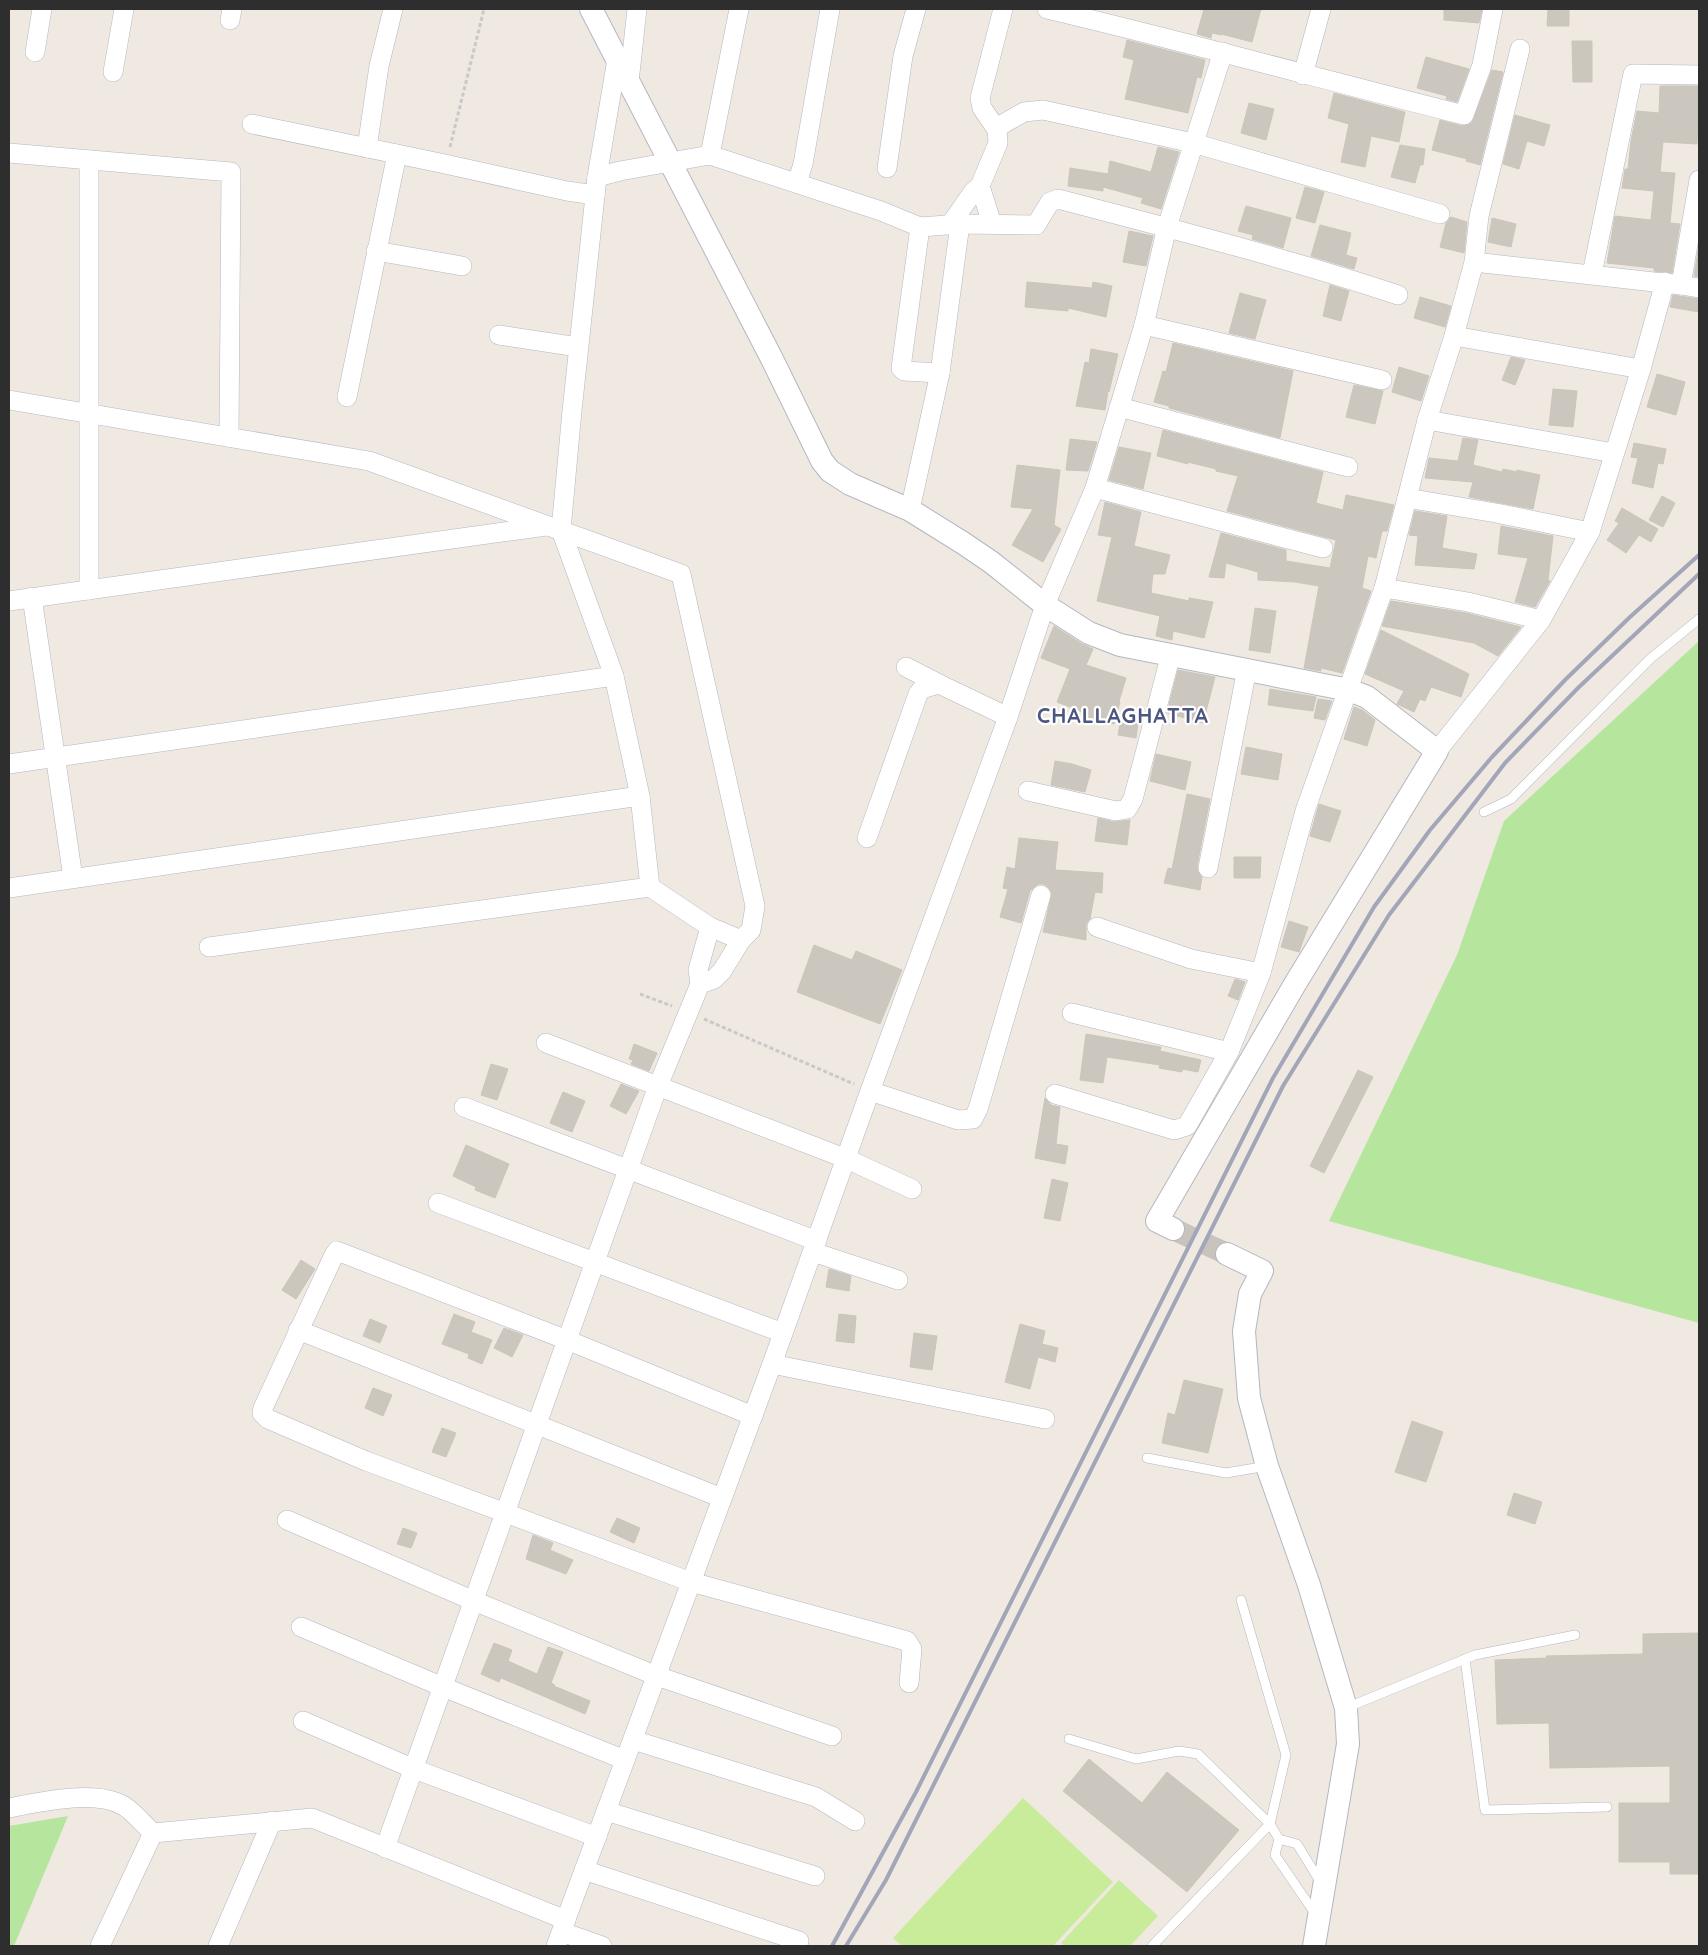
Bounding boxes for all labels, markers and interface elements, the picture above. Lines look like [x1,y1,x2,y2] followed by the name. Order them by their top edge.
[1037,702,1209,728] district label: CHALLAGHATTA

